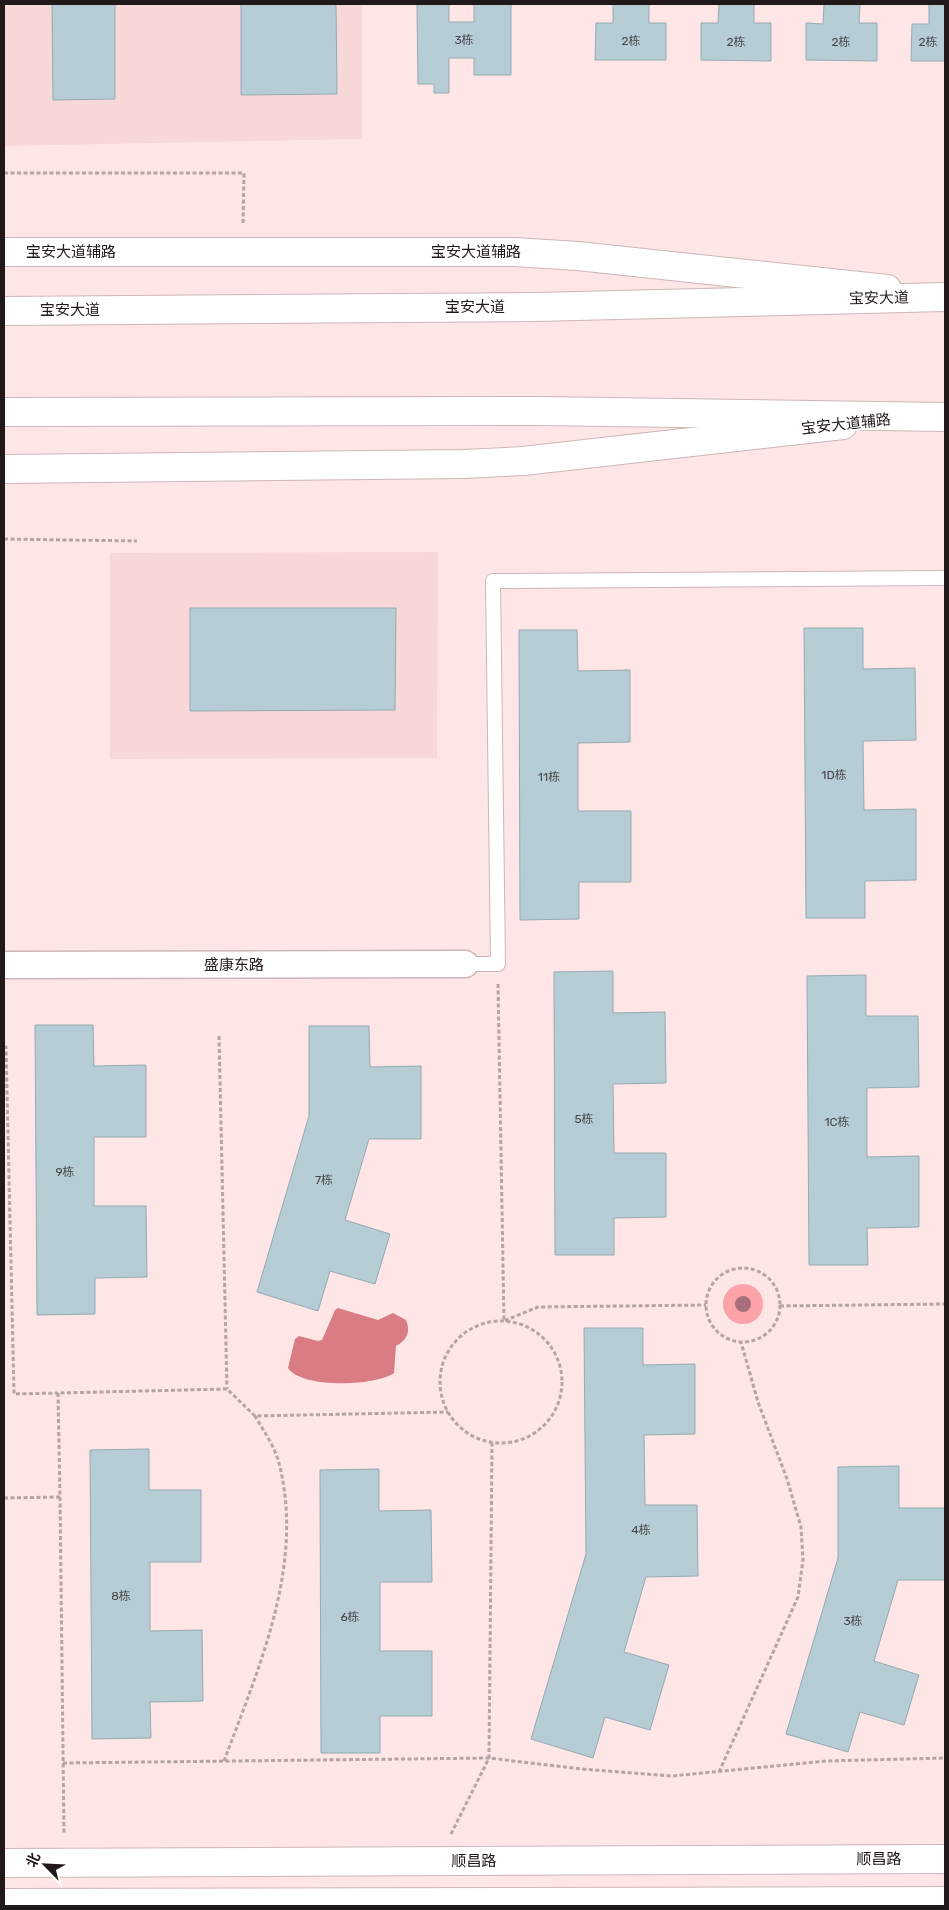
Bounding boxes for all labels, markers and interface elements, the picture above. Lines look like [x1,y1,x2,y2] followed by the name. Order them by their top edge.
[454,33,474,47] house number: 3栋
[621,34,641,48] house number: 2栋
[726,35,746,49] house number: 2栋
[831,35,851,49] house number: 2栋
[918,35,938,49] house number: 2栋
[26,243,116,261] street label: 宝安大道辅路
[431,243,521,261] street label: 宝安大道辅路
[849,288,909,308] street label: 宝安大道
[445,298,505,316] street label: 宝安大道
[40,301,100,319] street label: 宝安大道
[800,410,892,438] street label: 宝安大道辅路
[821,768,847,782] house number: 1D栋
[538,770,560,784] house number: 11栋
[204,956,264,974] street label: 盛康东路
[574,1112,594,1126] house number: 5栋
[824,1115,850,1129] house number: 1C栋
[55,1165,75,1179] house number: 9栋
[315,1173,333,1187] house number: 7栋
[631,1523,651,1537] house number: 4栋
[111,1589,131,1603] house number: 8栋
[340,1610,360,1624] house number: 6栋
[843,1614,863,1628] house number: 3栋
[20,1840,70,1890] north arrow
[23,1850,44,1870] text: 北
[856,1850,902,1868] street label: 顺昌路
[451,1852,497,1870] street label: 顺昌路

